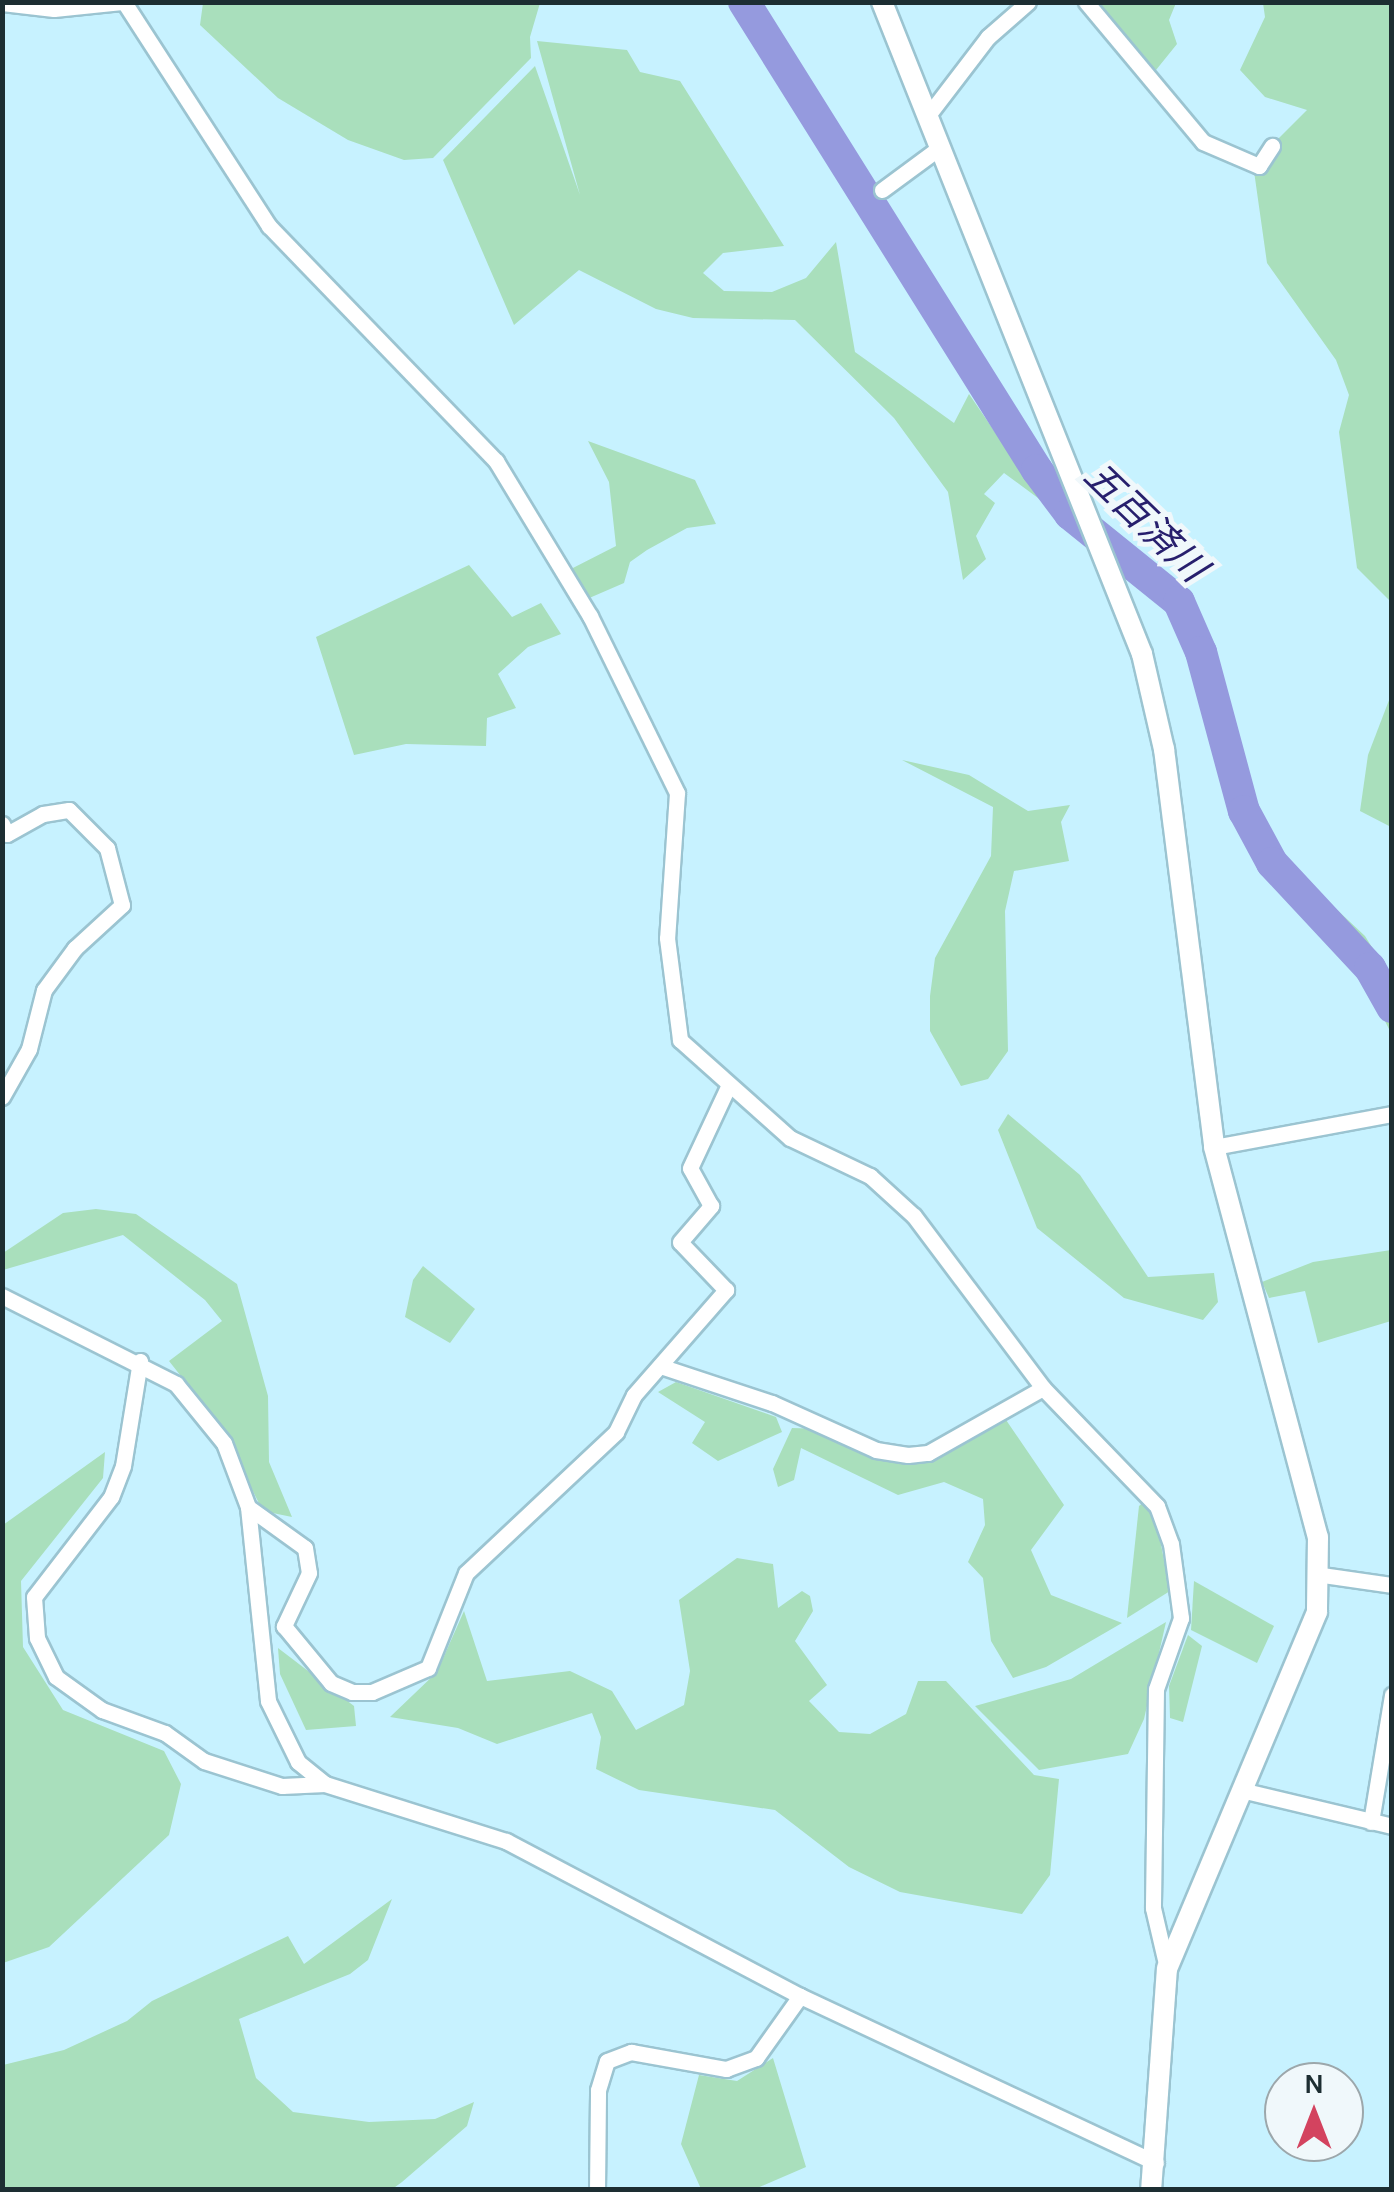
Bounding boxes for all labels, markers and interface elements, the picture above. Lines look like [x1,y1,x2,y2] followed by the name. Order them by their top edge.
[1074,453,1216,591] water label: 五百済川
[1264,2062,1364,2162] north arrow
[1304,2067,1324,2100] text: N

